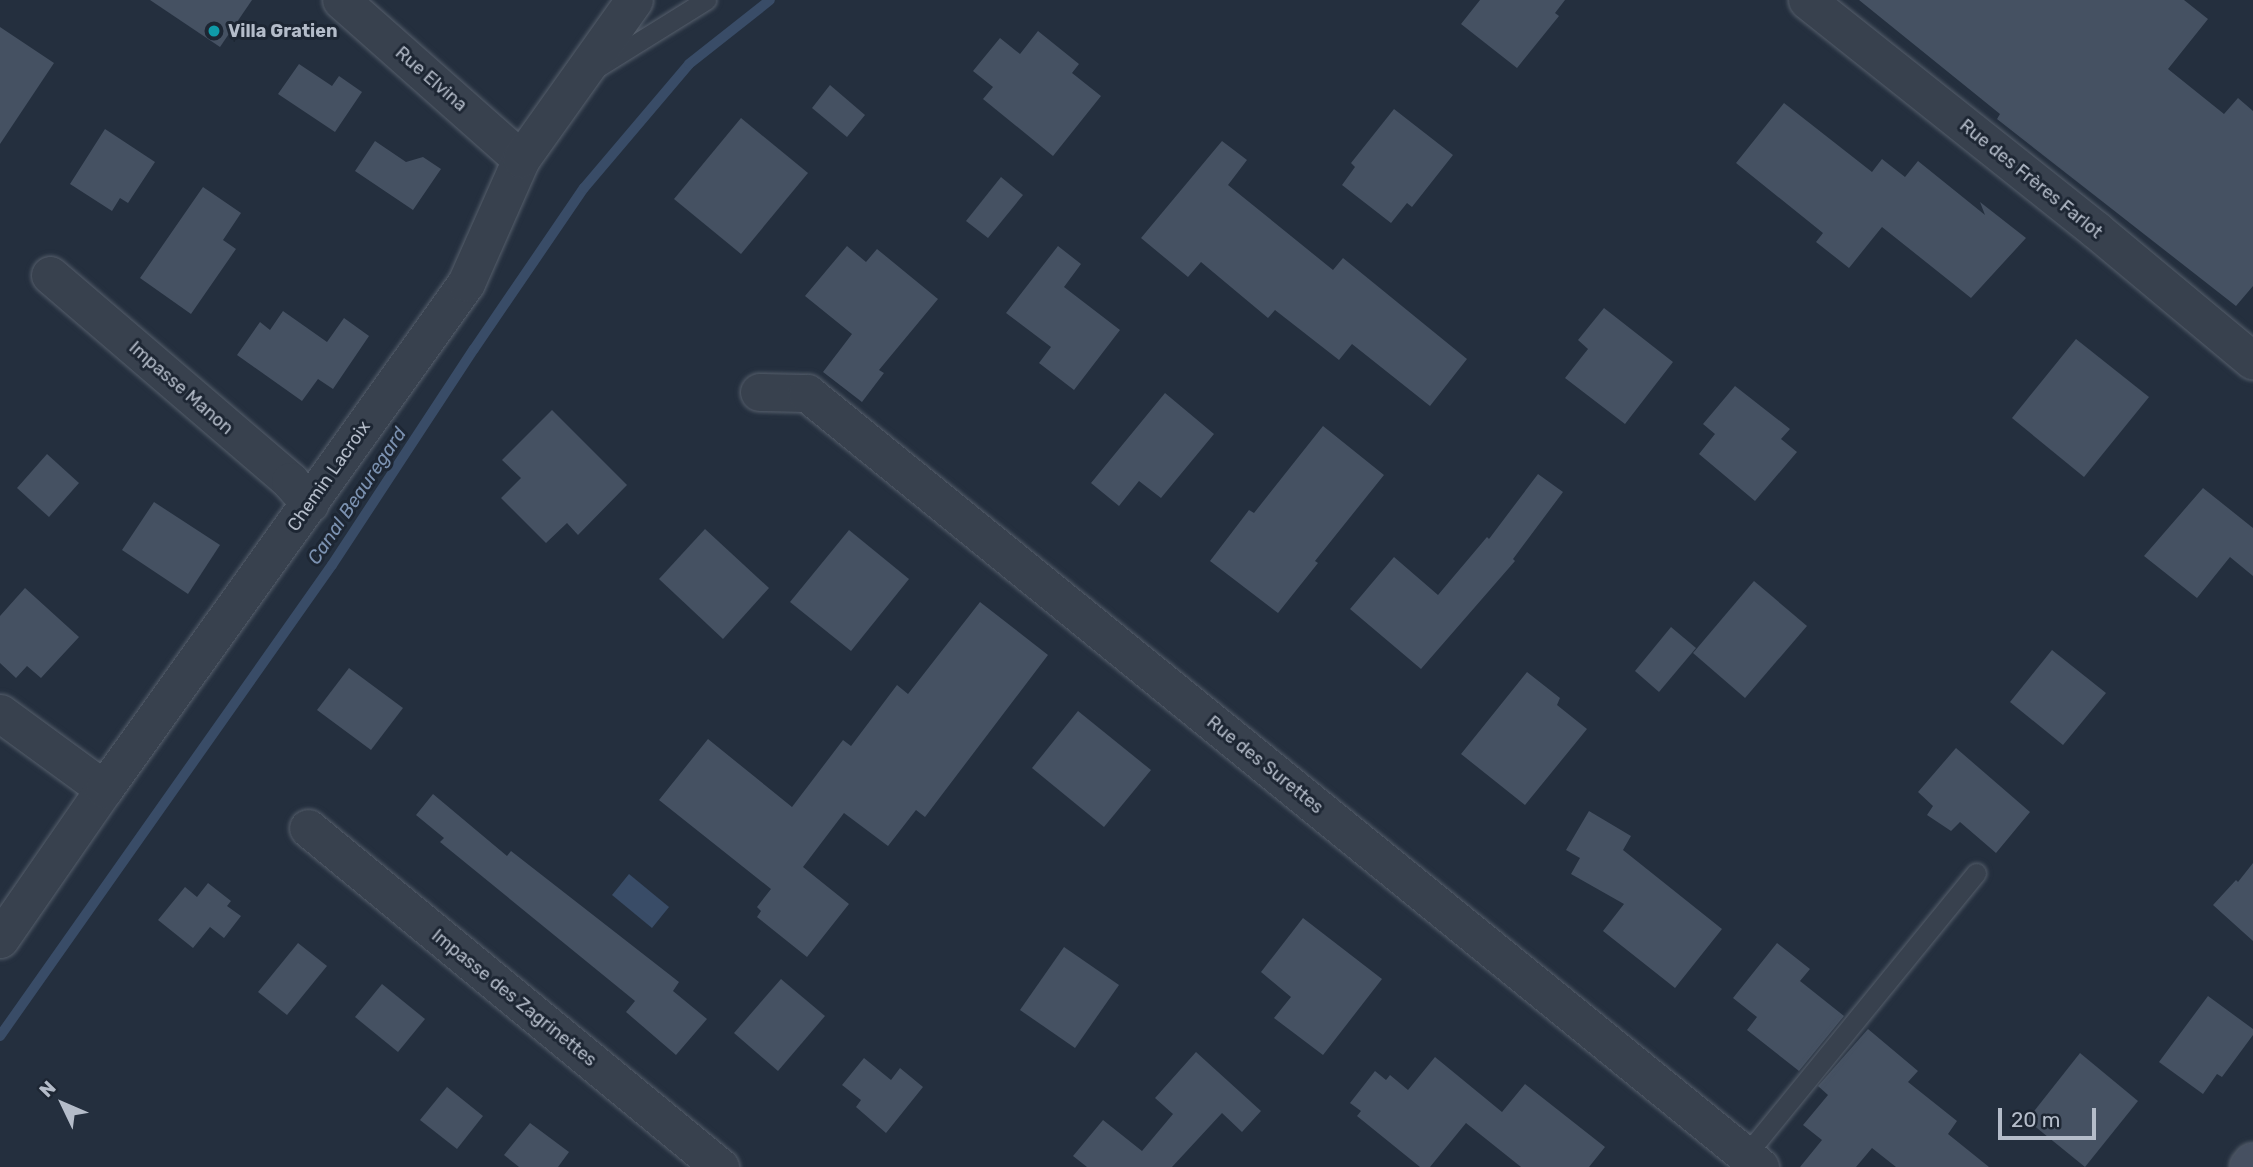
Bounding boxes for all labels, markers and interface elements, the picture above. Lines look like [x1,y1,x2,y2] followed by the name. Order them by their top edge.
[228,20,338,42] place label: Villa Gratien
[206,23,222,39] marker: Villa Gratien
[391,42,471,116] street label: Rue Elvina
[1955,115,2107,243] street label: Rue des Frères Farlot
[125,337,237,439] street label: Impasse Manon
[283,417,375,535] street label: Chemin Lacroix
[303,423,411,569] water label: Canal Beauregard
[1202,711,1328,819] street label: Rue des Surettes
[427,925,601,1071] street label: Impasse des Zagrinettes
[28,1069,98,1139] north arrow
[35,1076,61,1102] text: N
[2001,1094,2099,1138] scale bar
[2011,1107,2060,1132] text: 20 m

